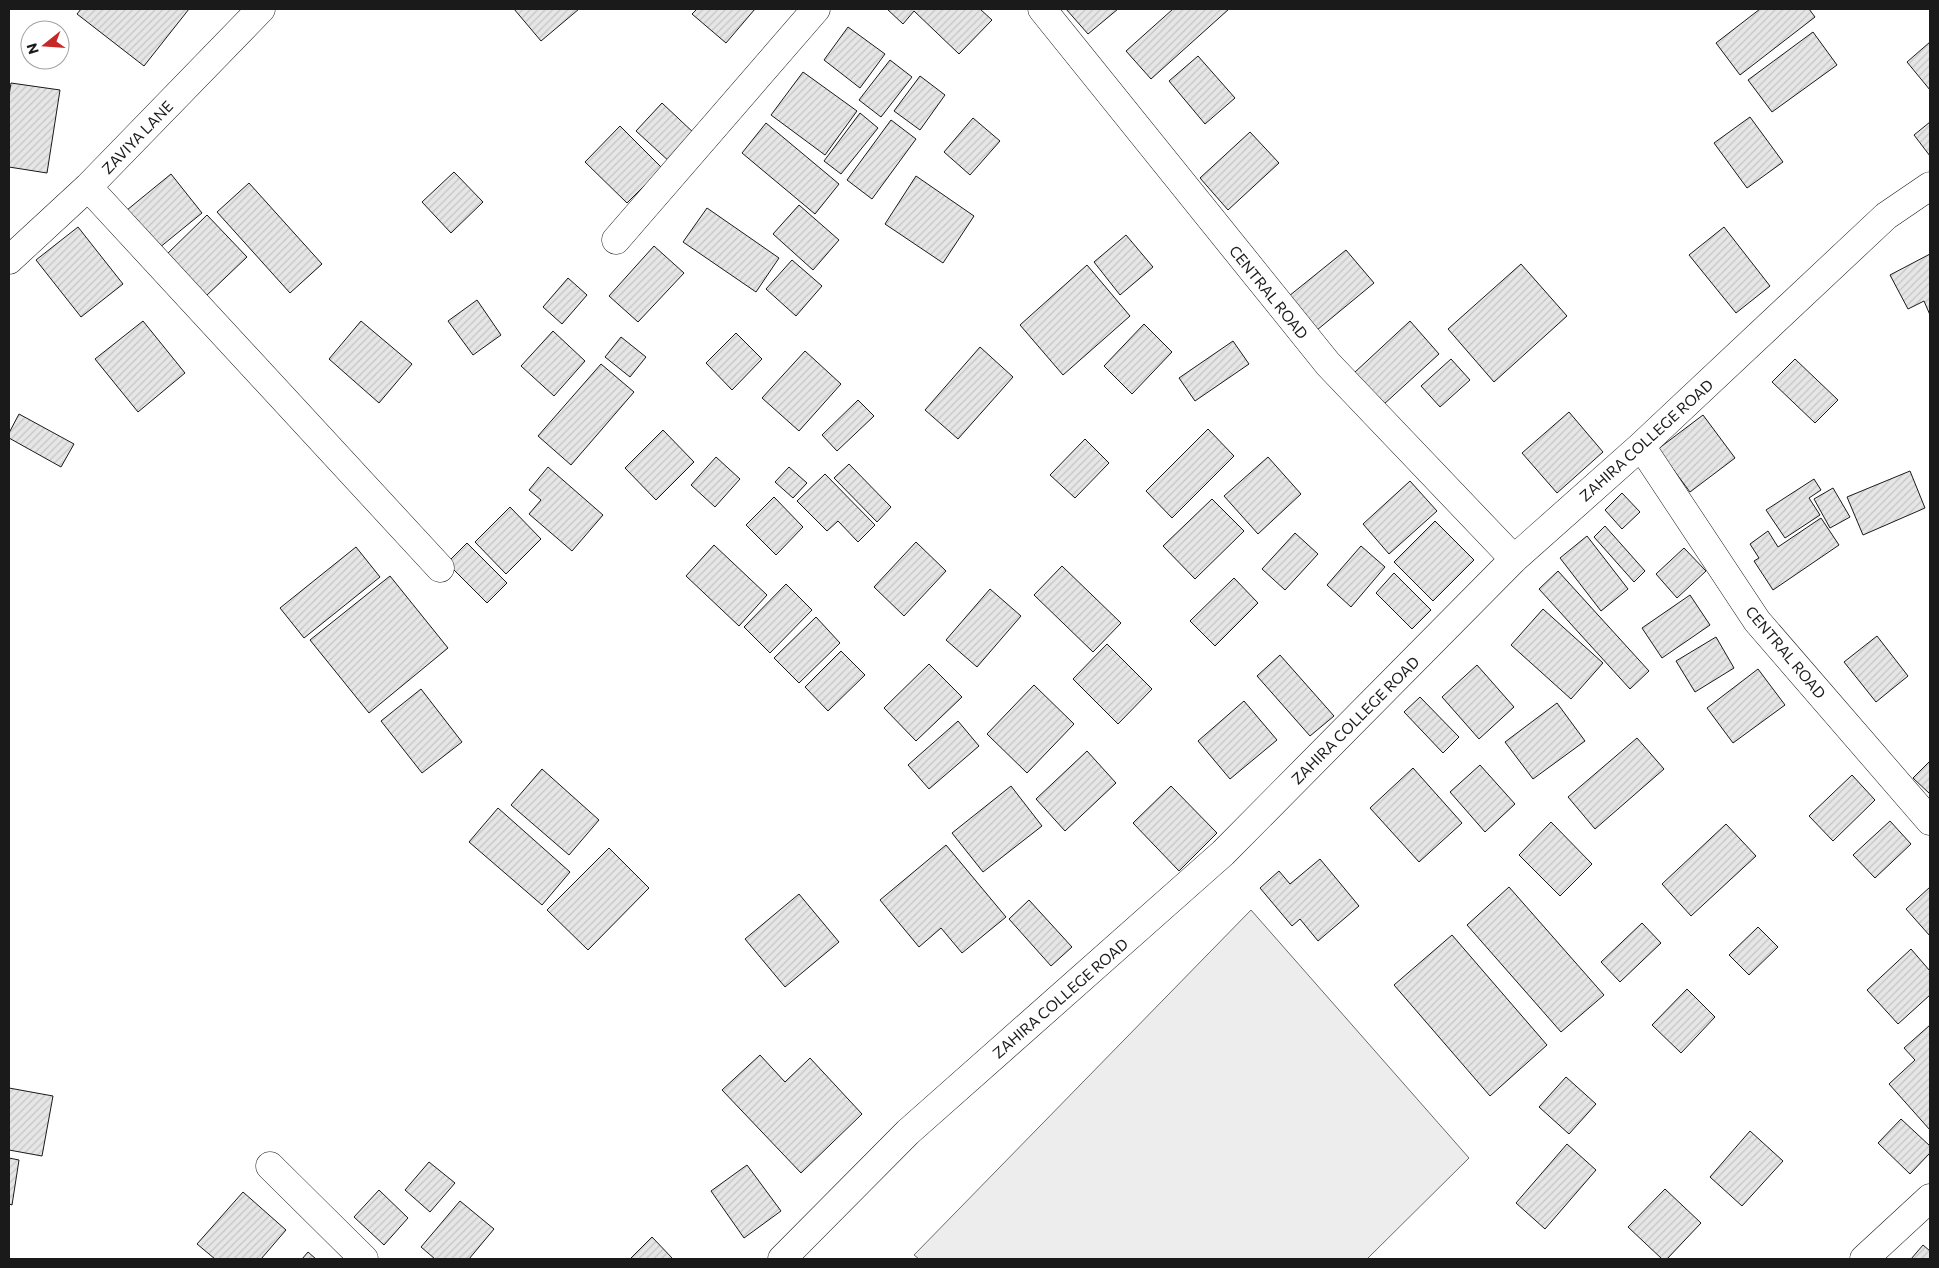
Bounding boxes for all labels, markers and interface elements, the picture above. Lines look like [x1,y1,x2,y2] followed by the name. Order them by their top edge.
[20,20,70,70] north arrow
[22,41,42,56] text: N
[98,97,176,177] street label: ZAVIYA LANE
[1226,242,1312,342] street label: CENTRAL ROAD
[1575,375,1717,505] street label: ZAHIRA COLLEGE ROAD
[1742,602,1830,702] street label: CENTRAL ROAD
[1287,652,1423,788] street label: ZAHIRA COLLEGE ROAD
[989,934,1131,1062] street label: ZAHIRA COLLEGE ROAD

